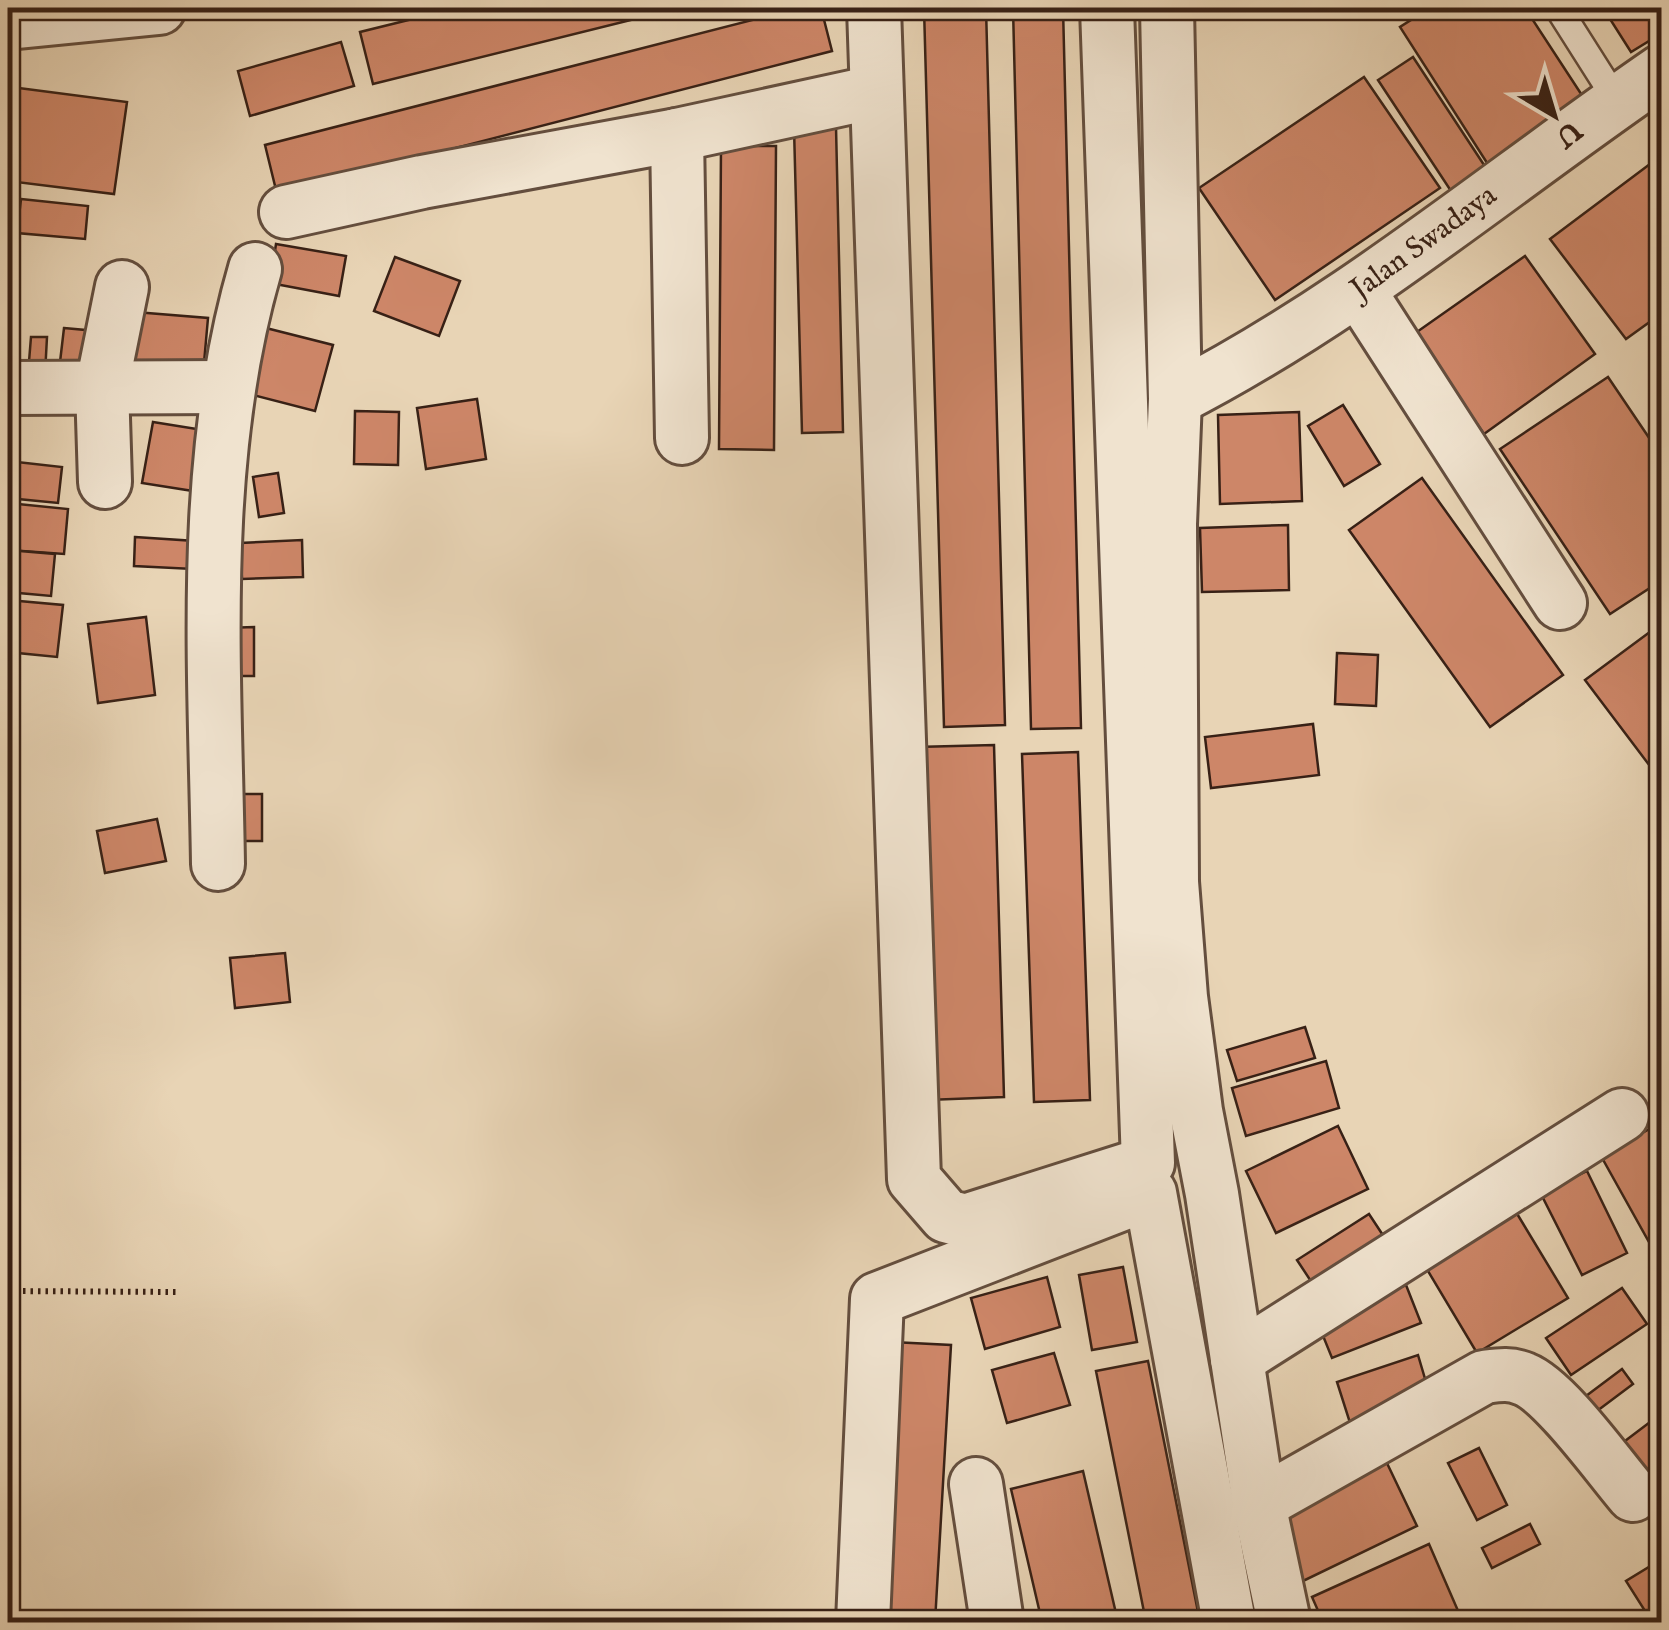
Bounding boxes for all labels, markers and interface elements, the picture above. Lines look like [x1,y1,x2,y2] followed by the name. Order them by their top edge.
[1504,65,1604,165] north arrow
[1547,112,1588,155] text: U
[1341,177,1505,311] street label: Jalan Swadaya

